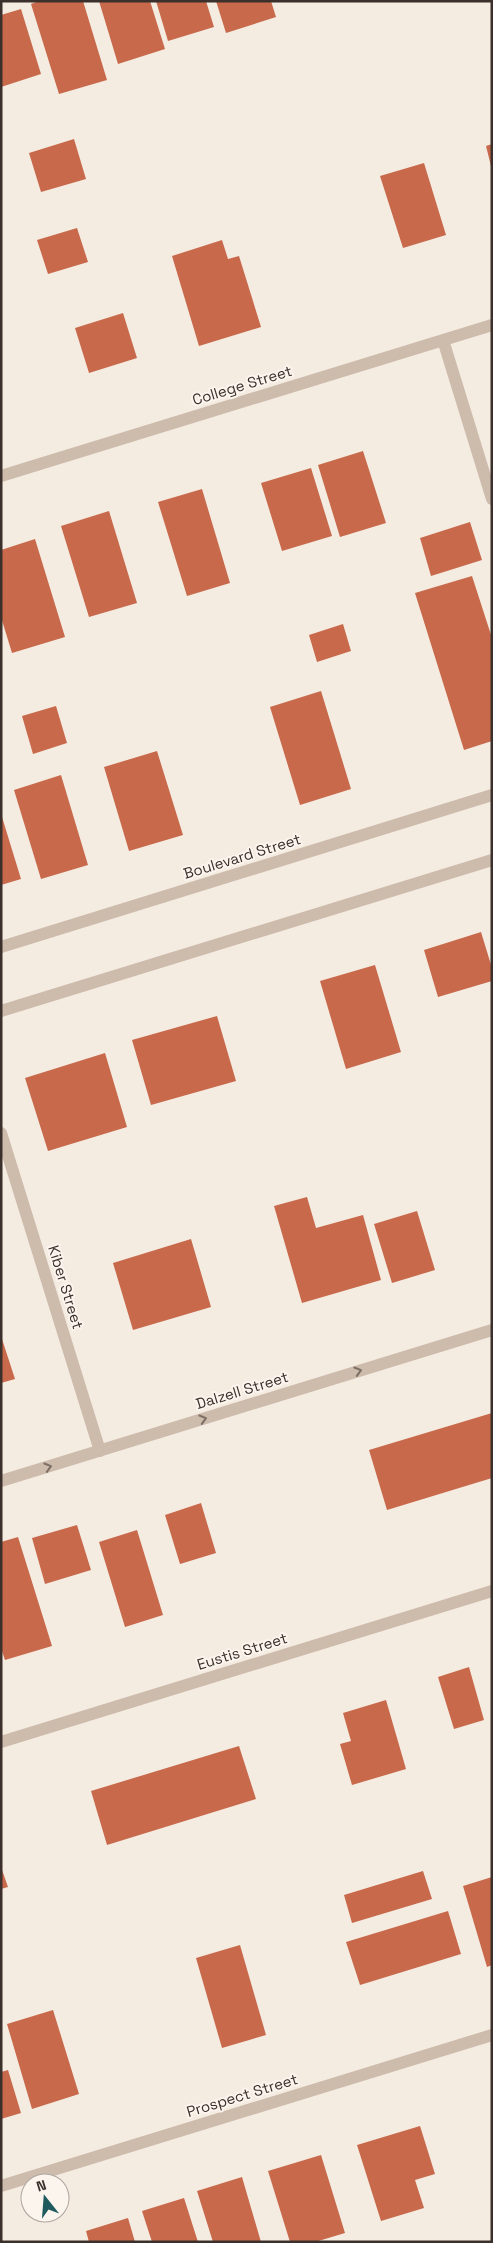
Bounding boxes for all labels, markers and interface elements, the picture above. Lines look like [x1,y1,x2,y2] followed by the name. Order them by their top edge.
[190,361,294,409] street label: College Street
[181,829,303,883] street label: Boulevard Street
[44,1243,88,1331] street label: Kiber Street
[193,1367,291,1413] street label: Dalzell Street
[354,1367,362,1377] one-way arrow
[199,1415,207,1425] one-way arrow
[43,1462,52,1472] one-way arrow
[195,1628,290,1674] street label: Eustis Street
[184,2069,300,2121] street label: Prospect Street
[20,2173,70,2223] north arrow
[34,2176,48,2196] text: N

